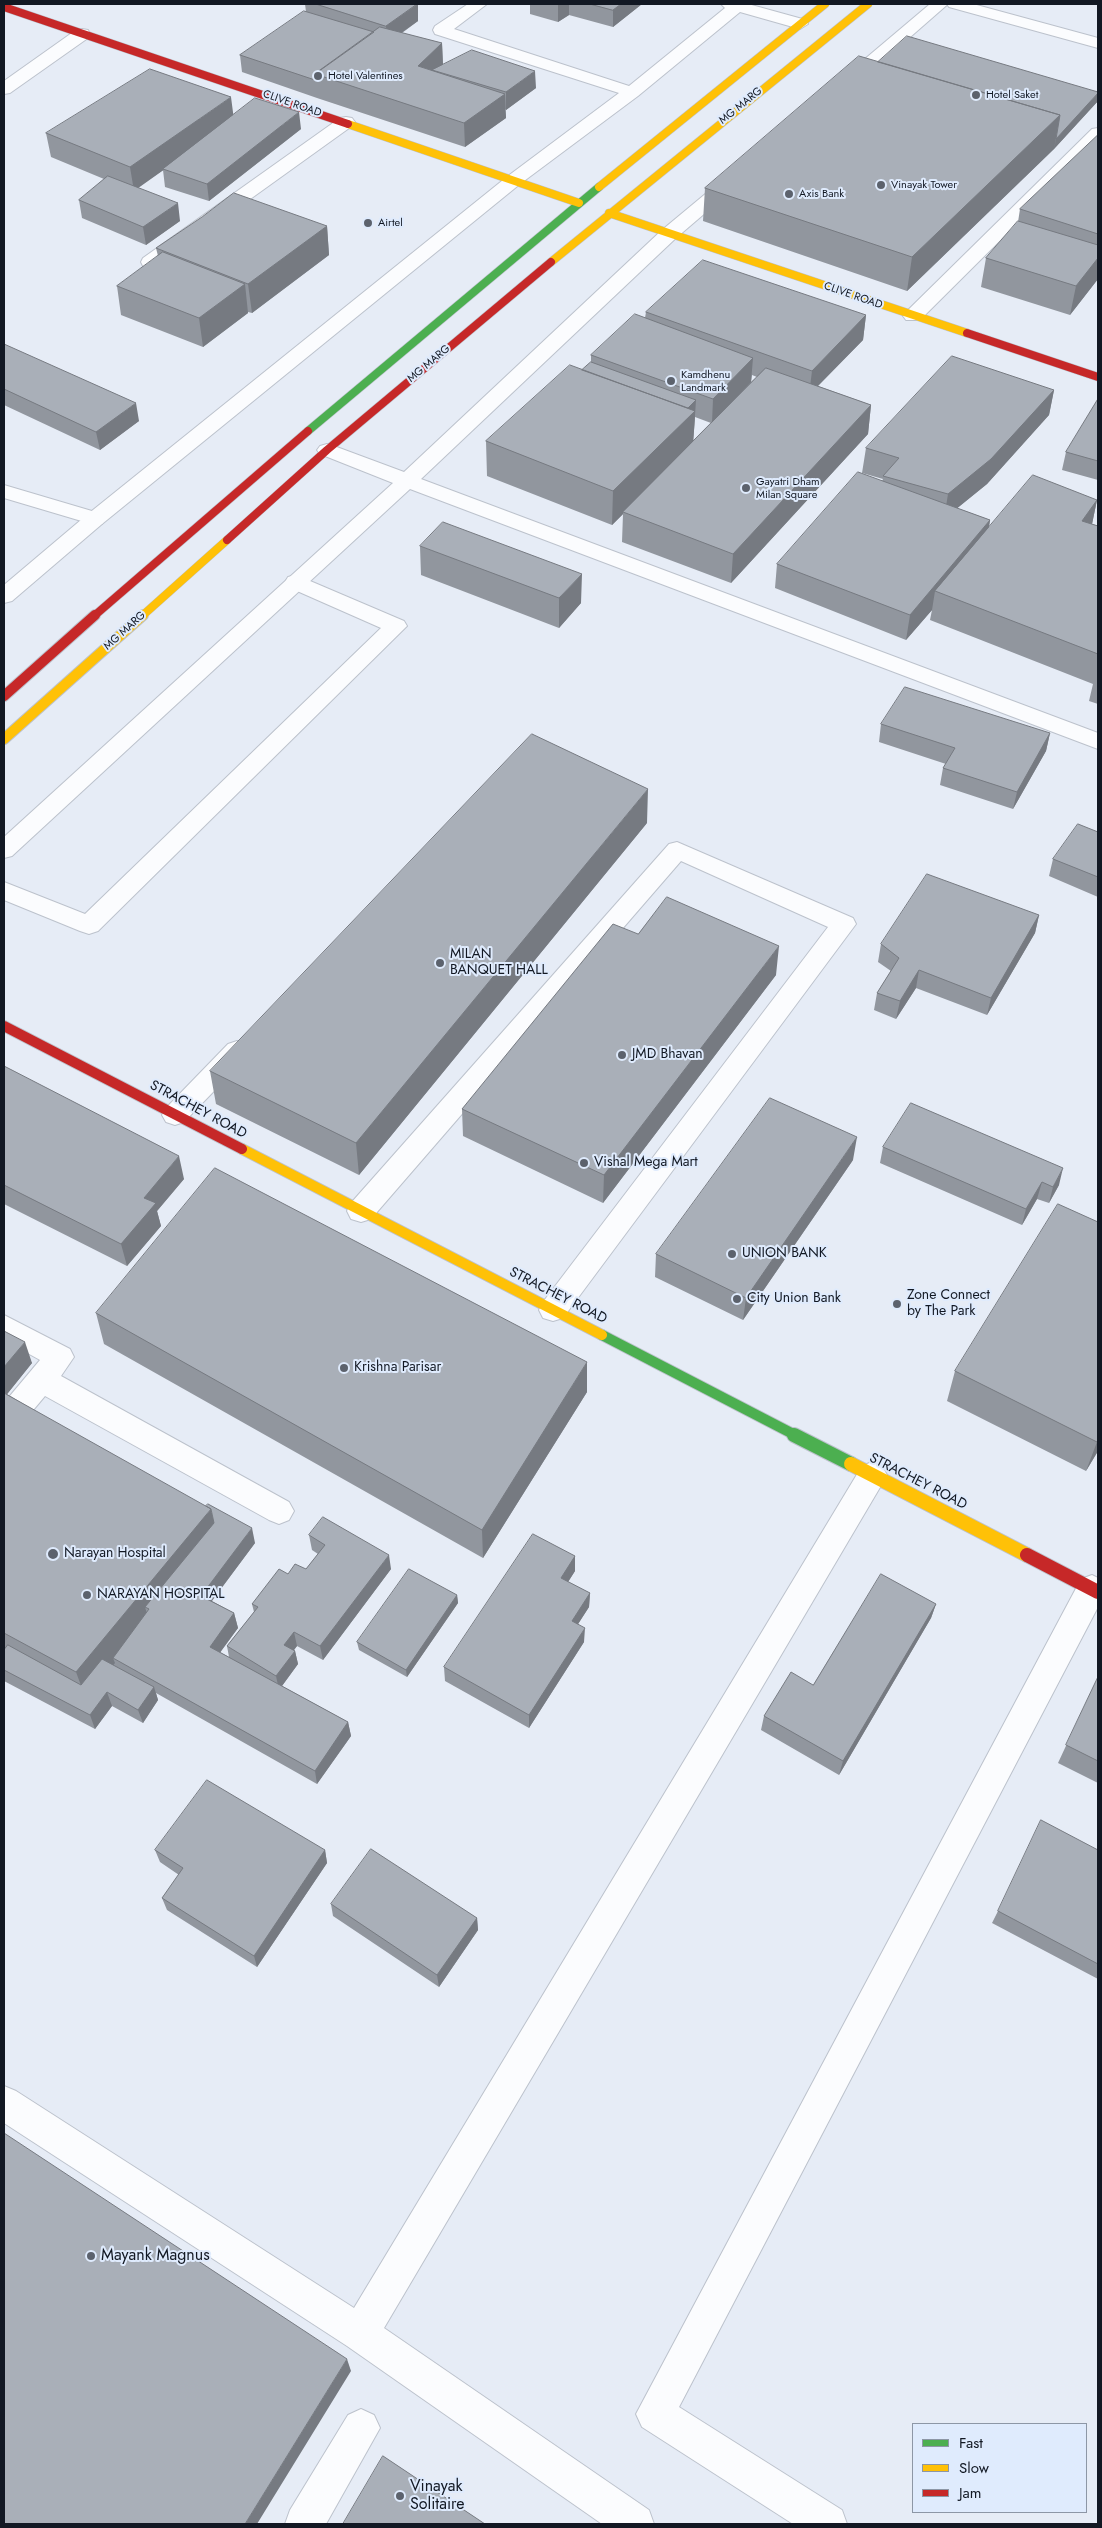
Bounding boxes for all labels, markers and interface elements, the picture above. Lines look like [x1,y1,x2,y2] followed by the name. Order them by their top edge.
[328,69,403,83] place label: Hotel Valentines
[312,70,324,82] marker: Hotel Valentines
[717,85,765,127] street label: MG MARG
[261,88,323,120] street label: CLIVE ROAD
[986,88,1038,102] place label: Hotel Saket
[970,89,982,101] marker: Hotel Saket
[891,178,957,192] place label: Vinayak Tower
[875,179,887,191] marker: Vinayak Tower
[799,187,844,201] place label: Axis Bank
[783,188,795,200] marker: Axis Bank
[378,216,403,230] place label: Airtel
[362,217,374,229] marker: Airtel
[822,280,884,312] street label: CLIVE ROAD
[405,342,453,386] street label: MG MARG
[681,368,730,394] place label: Kamdhenu Landmark
[665,375,677,387] marker: Kamdhenu Landmark
[756,475,820,501] place label: Gayatri Dham Milan Square
[740,482,752,494] marker: Gayatri Dham Milan Square
[101,609,149,653] street label: MG MARG
[450,947,548,980] place label: MILAN BANQUET HALL
[434,957,446,969] marker: MILAN BANQUET HALL
[632,1047,702,1063] place label: JMD Bhavan
[616,1049,628,1061] marker: JMD Bhavan
[147,1077,249,1143] street label: STRACHEY ROAD
[594,1155,698,1171] place label: Vishal Mega Mart
[578,1157,590,1169] marker: Vishal Mega Mart
[742,1246,827,1262] place label: UNION BANK
[726,1248,738,1260] marker: UNION BANK
[506,1264,610,1328] street label: STRACHEY ROAD
[907,1288,990,1320] place label: Zone Connect by The Park
[747,1291,841,1307] place label: City Union Bank
[731,1293,743,1305] marker: City Union Bank
[891,1298,903,1310] marker: Zone Connect by The Park
[354,1360,441,1376] place label: Krishna Parisar
[338,1362,350,1374] marker: Krishna Parisar
[866,1450,970,1514] street label: STRACHEY ROAD
[64,1546,166,1562] place label: Narayan Hospital
[46,1547,60,1561] marker: Narayan Hospital
[97,1587,224,1603] place label: NARAYAN HOSPITAL
[81,1589,93,1601] marker: NARAYAN HOSPITAL
[101,2246,210,2266] place label: Mayank Magnus
[85,2250,97,2262] marker: Mayank Magnus
[912,2423,1087,2513] legend
[959,2432,983,2454] text: Fast
[959,2457,989,2479] text: Slow
[410,2477,465,2515] place label: Vinayak Solitaire
[959,2482,982,2504] text: Jam
[394,2490,406,2502] marker: Vinayak Solitaire

